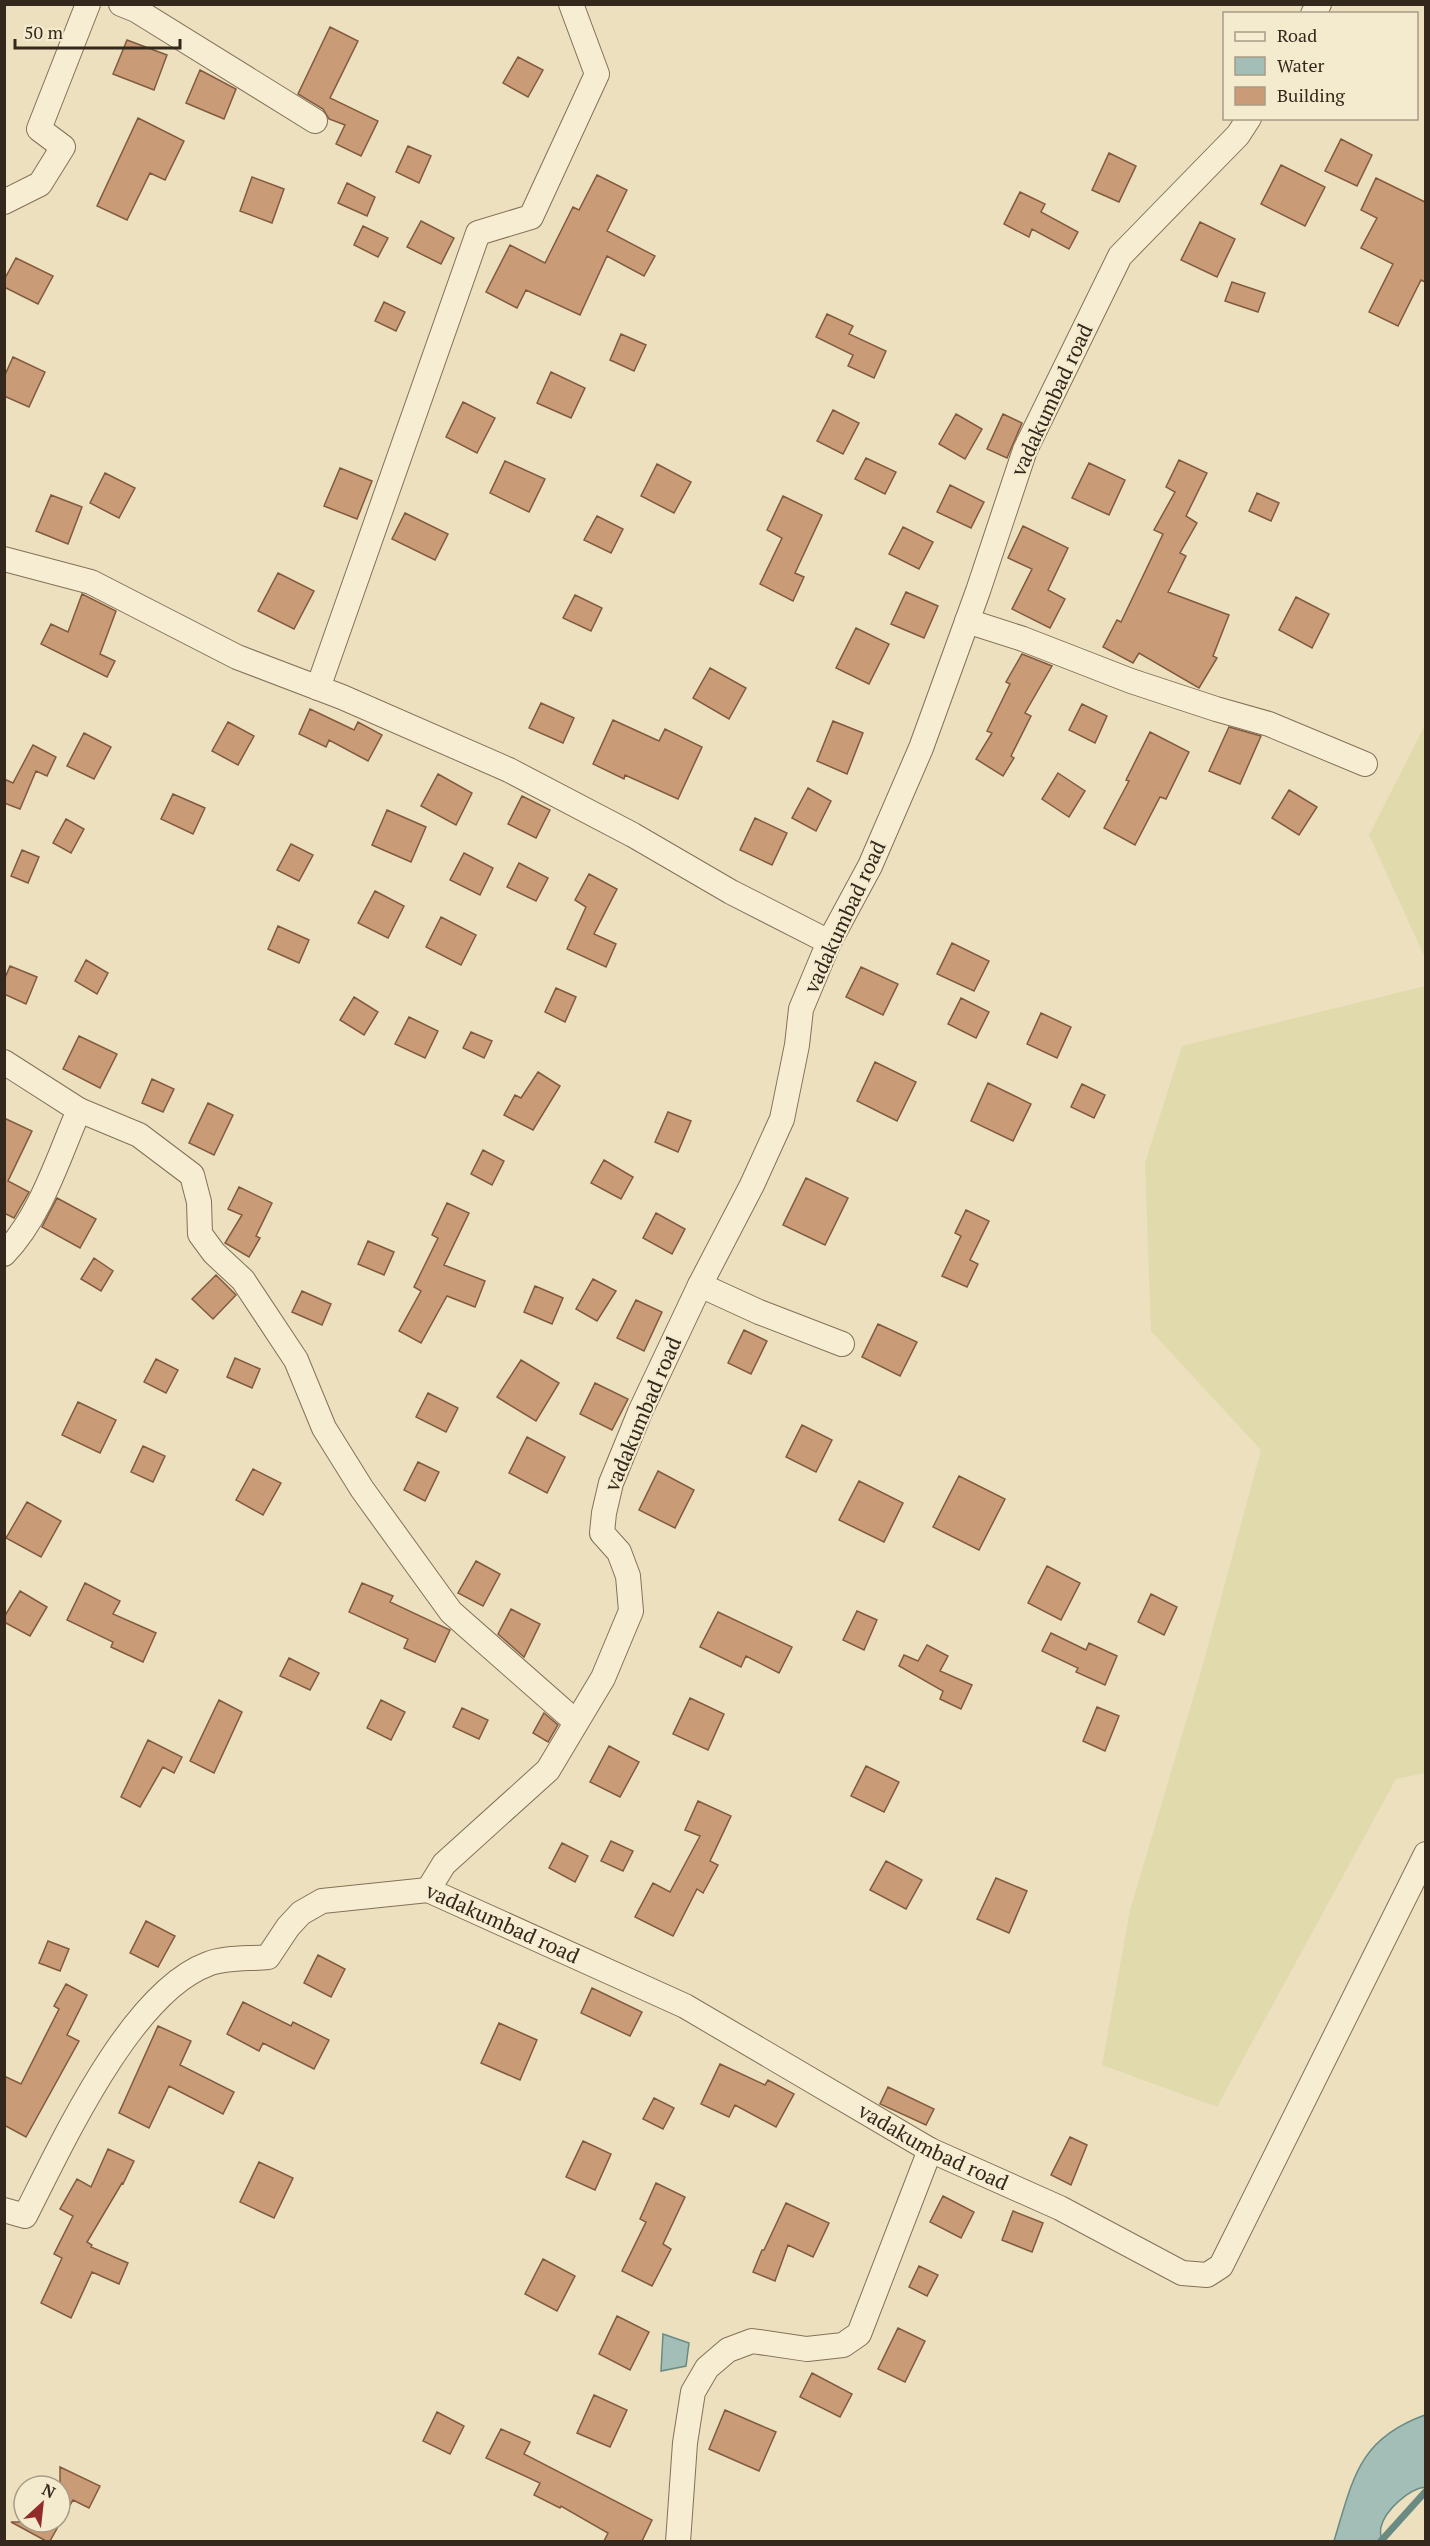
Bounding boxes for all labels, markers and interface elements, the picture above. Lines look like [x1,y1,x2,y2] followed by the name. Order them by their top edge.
[15,12,180,50] scale bar
[1223,12,1418,120] legend
[24,20,64,44] text: 50 m
[1277,23,1317,47] text: Road
[1277,53,1324,77] text: Water
[1277,83,1345,107] text: Building
[1003,318,1099,481] street label: vadakumbad road
[796,835,892,998] street label: vadakumbad road
[597,1332,687,1496] street label: vadakumbad road
[421,1876,584,1970] street label: vadakumbad road
[853,2095,1013,2196] street label: vadakumbad road
[12,2474,72,2534] north arrow
[38,2478,59,2503] text: N

